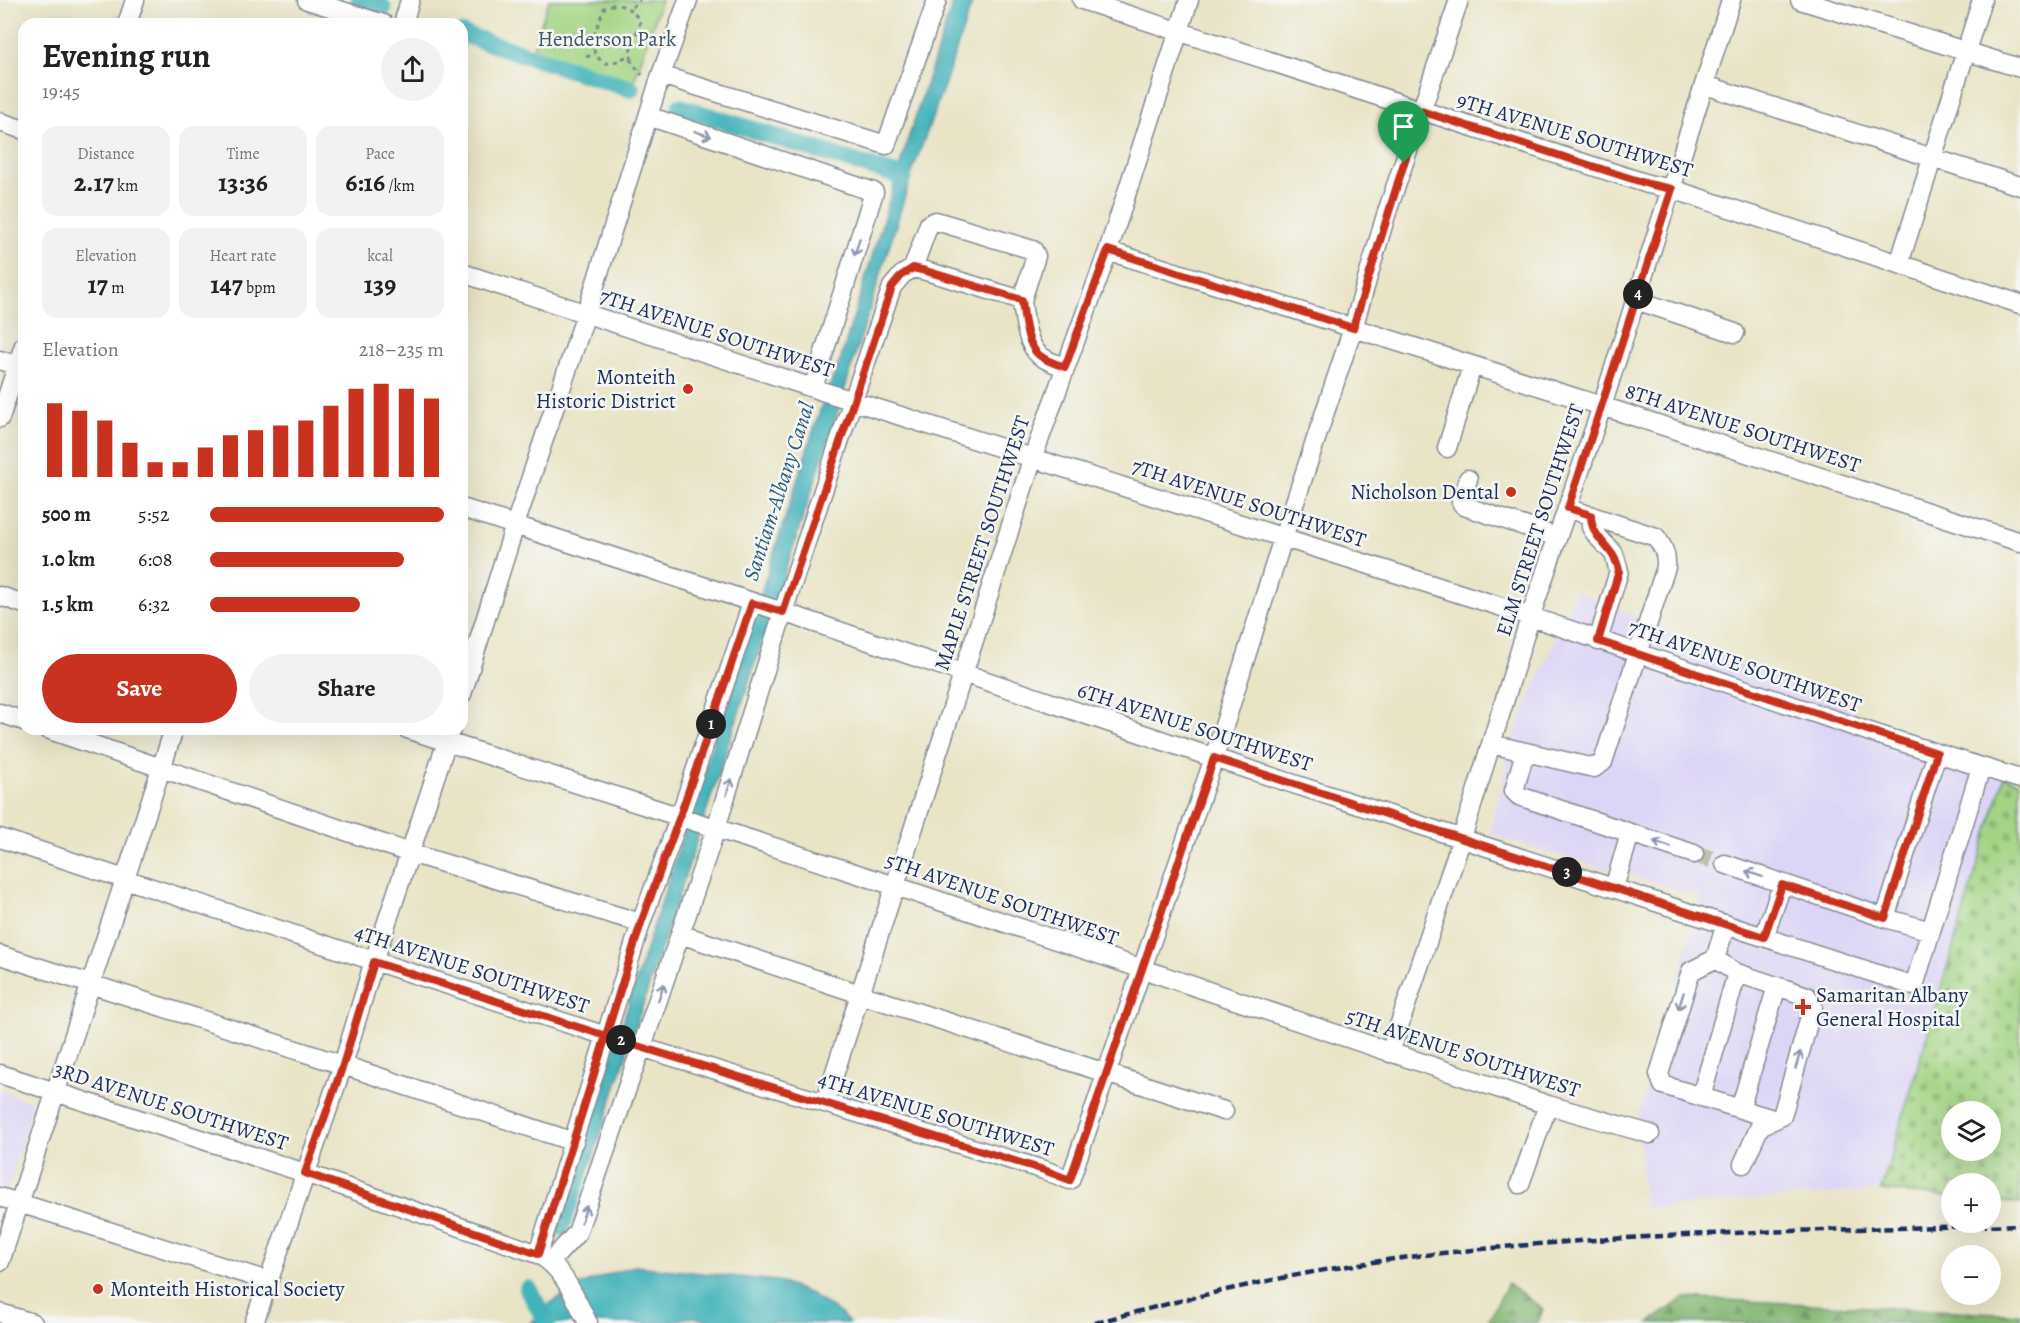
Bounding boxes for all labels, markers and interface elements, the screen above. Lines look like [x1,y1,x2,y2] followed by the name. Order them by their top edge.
[537,25,677,53] park label: Henderson Park
[42,33,211,78] text: Evening run
[381,38,444,101] button: share
[42,78,80,105] text: 19:45
[1454,86,1697,184] street label: 9TH AVENUE SOUTHWEST
[1378,101,1429,163] pin
[1387,110,1420,143] icon: arrive
[693,130,712,141] one-way arrow
[77,143,135,165] text: Distance
[226,143,260,165] text: Time
[365,143,395,165] text: Pace
[74,165,114,200] text: 2.17
[218,165,268,200] text: 13:36
[345,165,385,200] text: 6:16
[114,175,138,197] text: km
[385,175,415,197] text: /km
[851,238,862,257] one-way arrow
[75,245,137,267] text: Elevation
[210,245,276,267] text: Heart rate
[367,245,393,267] text: kcal
[88,267,108,302] text: 17
[210,267,243,302] text: 147
[364,267,396,302] text: 139
[108,277,124,299] text: m
[243,277,276,299] text: bpm
[1623,279,1653,309] pin: 4
[596,282,838,384] street label: 7TH AVENUE SOUTHWEST
[1634,283,1642,305] text: 4
[42,336,119,363] text: Elevation
[359,336,444,363] text: 218–235 m
[536,363,676,415] place label: Monteith Historic District
[1622,377,1865,479] street label: 8TH AVENUE SOUTHWEST
[681,382,695,396] marker: Monteith Historic District
[736,397,822,585] water label: Santiam-Albany Canal
[1489,400,1591,640] street label: ELM STREET SOUTHWEST
[928,412,1037,674] street label: MAPLE STREET SOUTHWEST
[1128,452,1370,554] street label: 7TH AVENUE SOUTHWEST
[1350,478,1499,506] place label: Nicholson Dental
[1504,485,1518,499] marker: Nicholson Dental
[42,501,91,528] text: 500 m
[138,501,169,528] text: 5:52
[42,546,95,573] text: 1.0 km
[138,546,172,573] text: 6:08
[42,591,94,618] text: 1.5 km
[138,591,170,618] text: 6:32
[1625,613,1866,719] street label: 7TH AVENUE SOUTHWEST
[42,654,237,723] button: Save
[249,654,444,723] button: Share
[1074,676,1317,778] street label: 6TH AVENUE SOUTHWEST
[696,709,726,739] pin: 1
[708,713,714,735] text: 1
[724,778,735,797] one-way arrow
[1653,838,1672,849] one-way arrow
[882,846,1123,952] street label: 5TH AVENUE SOUTHWEST
[1552,857,1582,887] pin: 3
[1564,861,1570,883] text: 3
[1745,868,1764,879] one-way arrow
[351,918,594,1020] street label: 4TH AVENUE SOUTHWEST
[1816,981,1969,1033] place label: Samaritan Albany General Hospital
[656,983,667,1002] one-way arrow
[1675,991,1686,1010] one-way arrow
[1794,998,1812,1016] marker: Samaritan Albany General Hospital
[1342,1002,1584,1104] street label: 5TH AVENUE SOUTHWEST
[606,1025,636,1055] pin: 2
[617,1029,625,1051] text: 2
[1793,1051,1804,1070] one-way arrow
[50,1055,292,1157] street label: 3RD AVENUE SOUTHWEST
[815,1065,1058,1163] street label: 4TH AVENUE SOUTHWEST
[1941,1101,2001,1305] map controls
[1941,1101,2001,1161] button: layers
[1941,1173,2001,1233] button: +
[579,1205,590,1224] one-way arrow
[1941,1245,2001,1305] button: −
[110,1275,345,1303] place label: Monteith Historical Society
[91,1282,105,1296] marker: Monteith Historical Society

